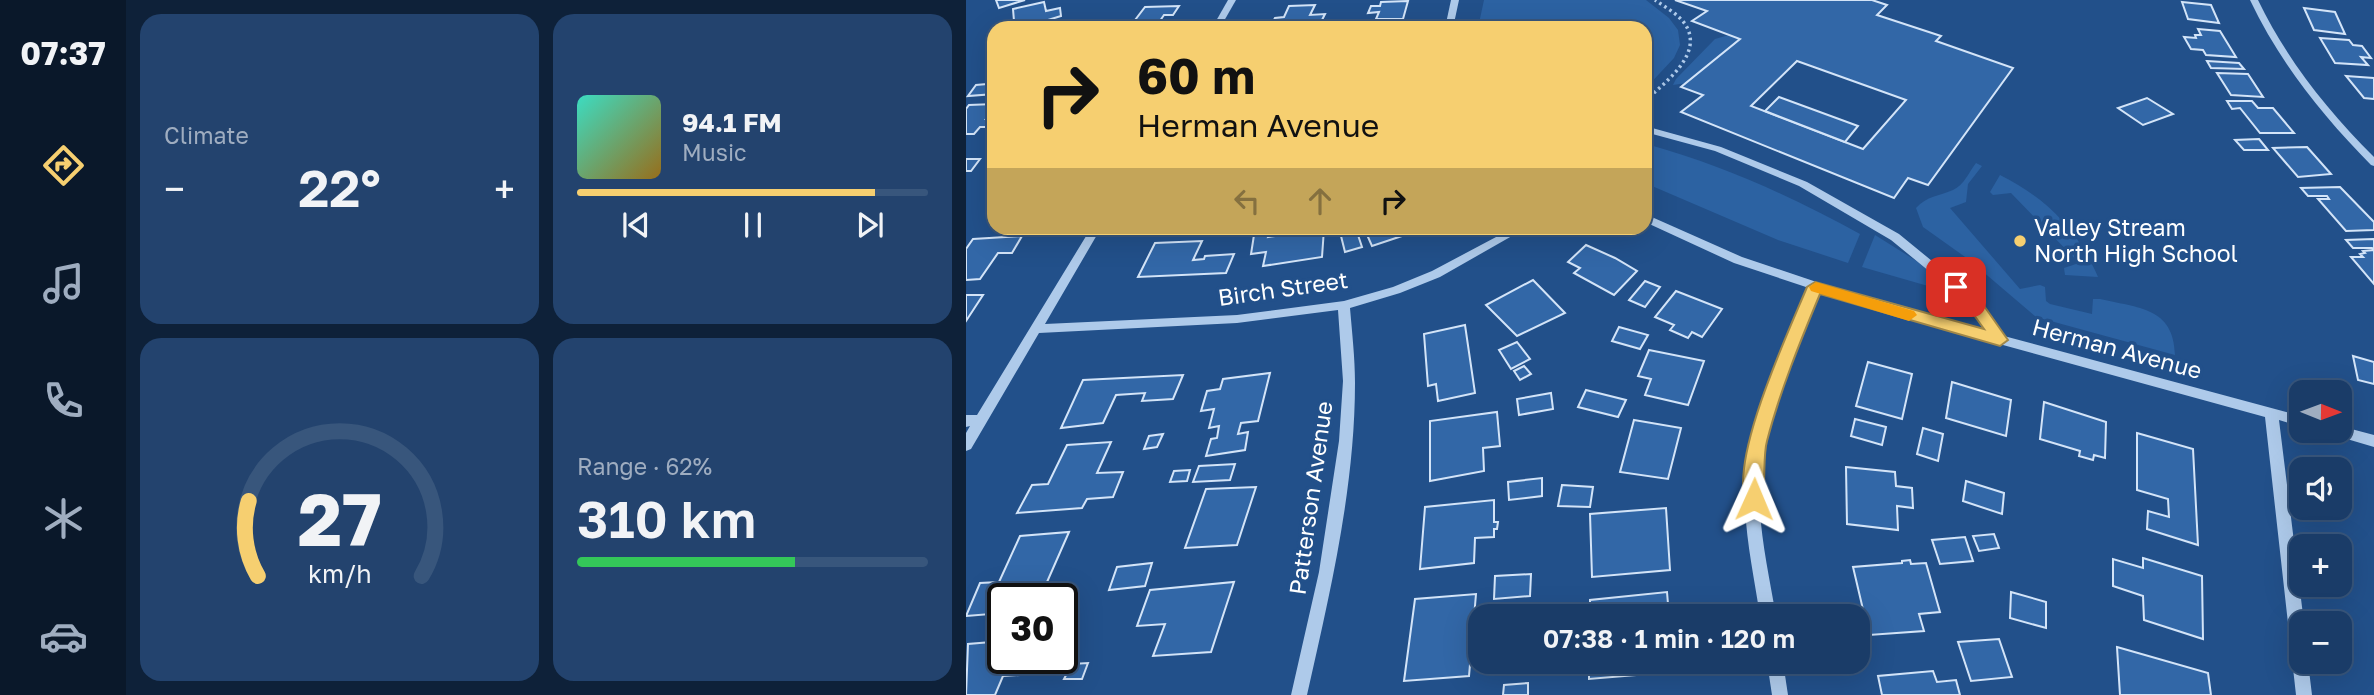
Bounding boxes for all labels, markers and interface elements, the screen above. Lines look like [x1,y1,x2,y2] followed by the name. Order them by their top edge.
[20,34,106,72] text: 07:37
[1137,46,1255,105] text: 60 m
[1022,49,1113,140] icon: right
[1137,106,1379,144] text: Herman Avenue
[682,107,782,138] text: 94.1 FM
[164,121,249,149] text: Climate
[682,138,747,166] text: Music
[39,141,88,190] icon: directions
[298,156,381,218] text: 22°
[164,166,185,211] text: −
[494,166,515,211] text: +
[1228,182,1266,220] icon: left
[1301,182,1339,220] icon: ahead
[1374,182,1412,220] icon: right
[617,206,655,244] icon: previous
[734,206,772,244] icon: pause
[851,206,889,244] icon: next
[2034,213,2238,267] place label: Valley Stream North High School
[2012,233,2028,249] marker: Valley Stream North High School
[1926,257,1986,317] pin
[39,259,88,308] icon: music
[1216,265,1350,311] street label: Birch Street
[1937,268,1975,306] icon: arrive
[2029,312,2205,384] street label: Herman Avenue
[39,376,88,425] icon: phone
[2289,380,2352,443] north arrow
[2289,380,2352,674] map controls
[1283,399,1337,596] street label: Patterson Avenue
[577,452,712,480] text: Range · 62%
[2289,457,2352,520] button: sound
[1717,462,1791,536] position arrow
[297,475,382,562] text: 27
[577,487,756,549] text: 310 km
[39,494,88,543] icon: climate
[2289,534,2352,597] button: +
[308,557,371,588] text: km/h
[987,583,1078,674] speed limit sign: 30
[2289,611,2352,674] button: −
[39,612,88,661] icon: car
[1543,623,1795,654] text: 07:38 · 1 min · 120 m

